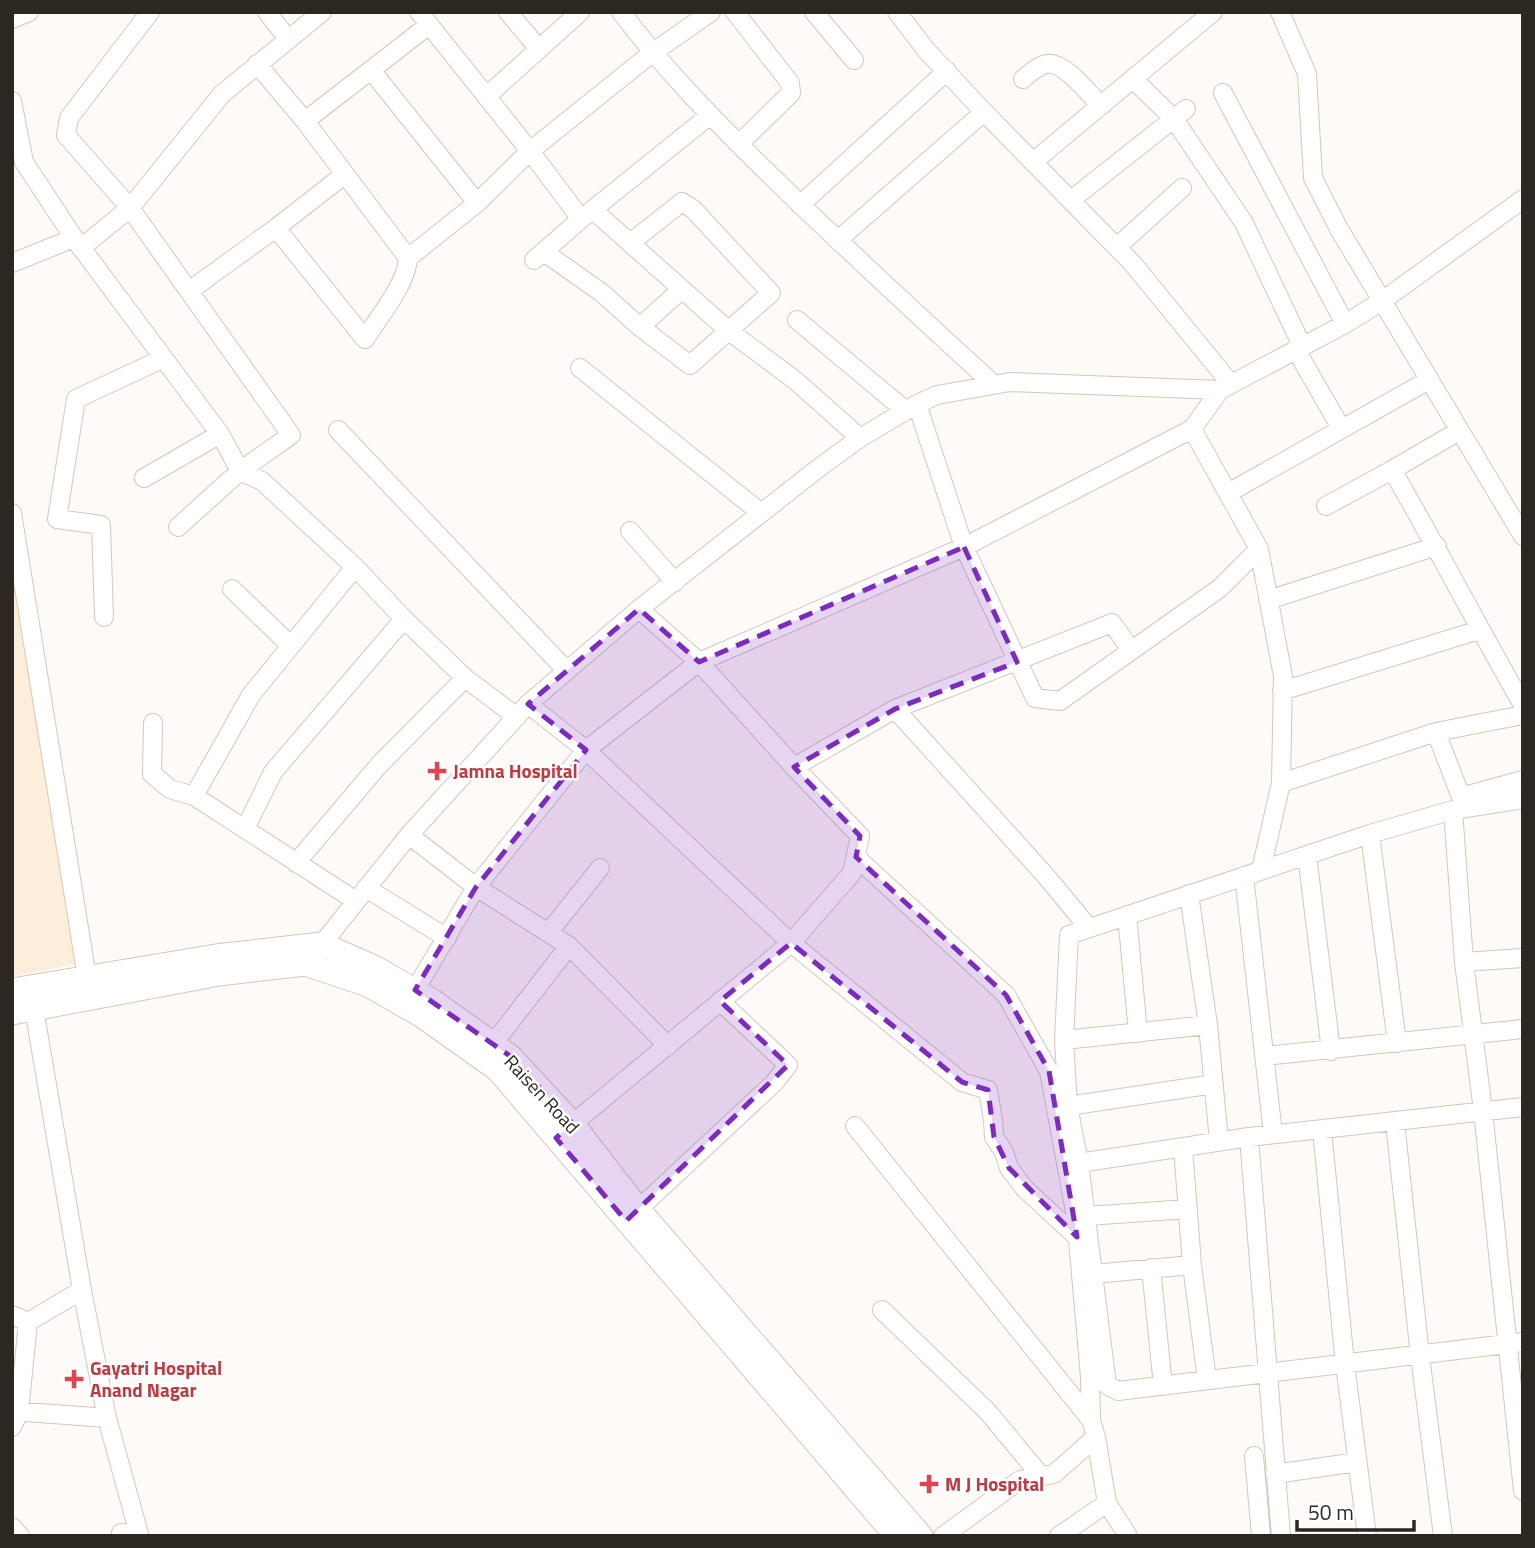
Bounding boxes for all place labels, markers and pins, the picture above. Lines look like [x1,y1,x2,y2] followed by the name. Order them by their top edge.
[453,756,578,785] place label: Jamna Hospital
[427,761,447,781] marker: Jamna Hospital
[90,1353,222,1404] place label: Gayatri Hospital Anand Nagar
[64,1369,84,1389] marker: Gayatri Hospital Anand Nagar
[945,1469,1044,1498] place label: M J Hospital
[919,1474,939,1494] marker: M J Hospital

